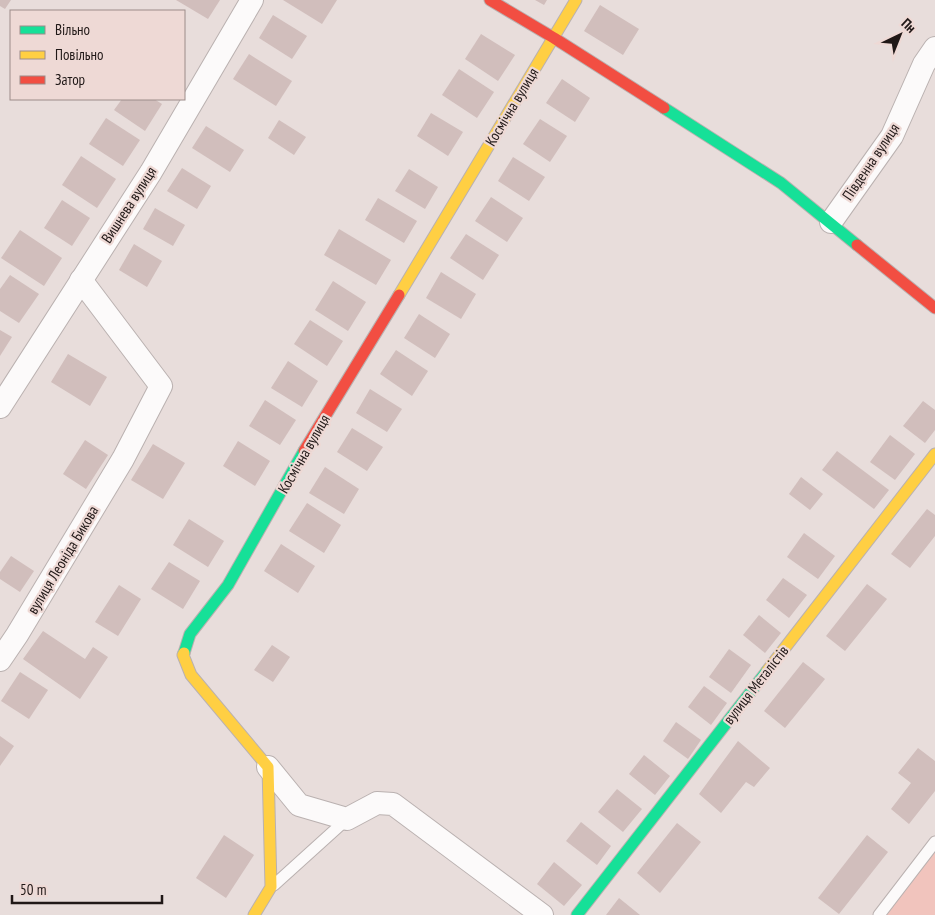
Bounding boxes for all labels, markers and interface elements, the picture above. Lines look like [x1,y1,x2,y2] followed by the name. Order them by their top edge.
[10,10,185,100] legend
[875,10,925,60] north arrow
[898,14,920,37] text: Пн
[55,20,90,39] text: Вільно
[55,45,103,64] text: Повільно
[481,64,542,149] street label: Космічна вулиця
[55,70,85,89] text: Затор
[838,119,903,204] street label: Південна вулиця
[97,163,160,246] street label: Вишнева вулиця
[273,411,334,497] street label: Космічна вулиця
[23,502,102,617] street label: вулиця Леоніда Бикова
[719,641,792,728] street label: вулиця Металістів
[12,872,162,904] scale bar
[20,880,46,899] text: 50 m

